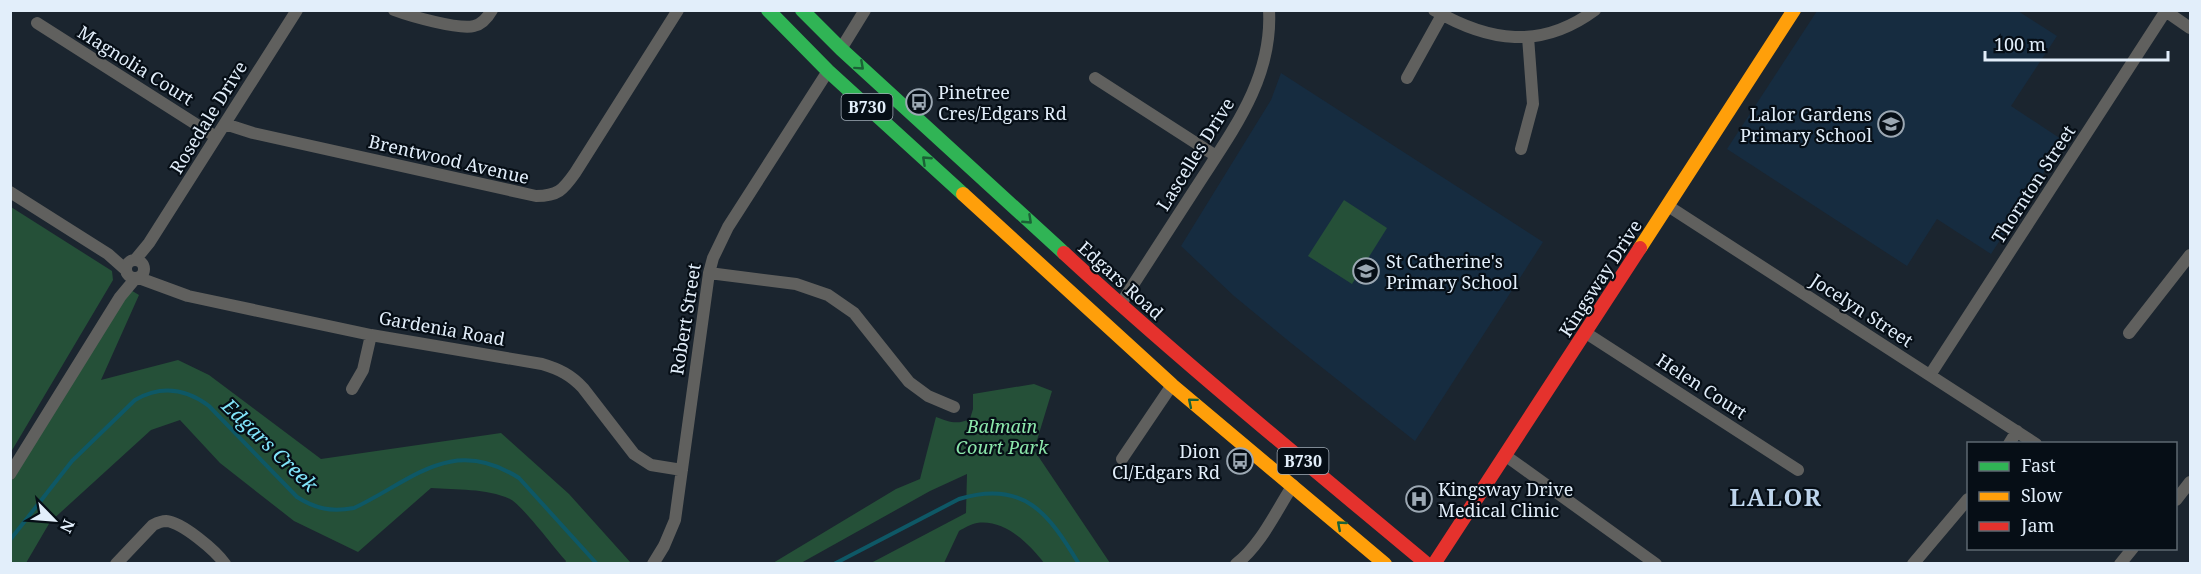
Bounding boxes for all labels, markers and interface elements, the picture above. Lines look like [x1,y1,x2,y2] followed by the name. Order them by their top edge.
[73,20,199,110] street label: Magnolia Court
[1985,24,2168,62] scale bar
[1994,32,2046,56] text: 100 m
[164,56,252,178] street label: Rosedale Drive
[853,59,863,70] one-way arrow
[938,80,1067,125] place label: Pinetree Cres/Edgars Rd
[904,87,934,117] bus stop icon: Pinetree Cres/Edgars Rd
[1151,93,1239,215] street label: Lascelles Drive
[842,94,892,120] road number: B730
[1740,102,1872,147] place label: Lalor Gardens Primary School
[1876,109,1906,139] school or university icon: Lalor Gardens Primary School
[1986,120,2080,248] street label: Thornton Street
[366,129,532,189] street label: Brentwood Avenue
[922,156,933,167] one-way arrow
[1021,213,1031,224] one-way arrow
[1553,215,1647,341] street label: Kingsway Drive
[1073,235,1169,325] street label: Edgars Road
[1386,249,1518,294] place label: St Catherine's Primary School
[1351,256,1381,286] school or university icon: St Catherine's Primary School
[664,262,706,376] street label: Robert Street
[1805,267,1918,352] street label: Jocelyn Street
[377,305,507,351] street label: Gardenia Road
[1652,348,1752,424] street label: Helen Court
[216,392,324,498] water label: Edgars Creek
[1188,398,1199,409] one-way arrow
[956,414,1049,459] park label: Balmain Court Park
[1112,439,1220,484] place label: Dion Cl/Edgars Rd
[1967,442,2177,550] legend
[1225,446,1255,476] bus stop icon: Dion Cl/Edgars Rd
[1278,448,1328,474] road number: B730
[2021,453,2056,477] text: Fast
[1438,477,1573,522] place label: Kingsway Drive Medical Clinic
[1730,480,1822,513] district label: LALOR
[2021,483,2063,507] text: Slow
[1404,484,1434,514] hospital icon: Kingsway Drive Medical Clinic
[24,490,84,550] north arrow
[2020,513,2055,537] text: Jam
[55,516,80,537] text: N
[1337,522,1348,533] one-way arrow

